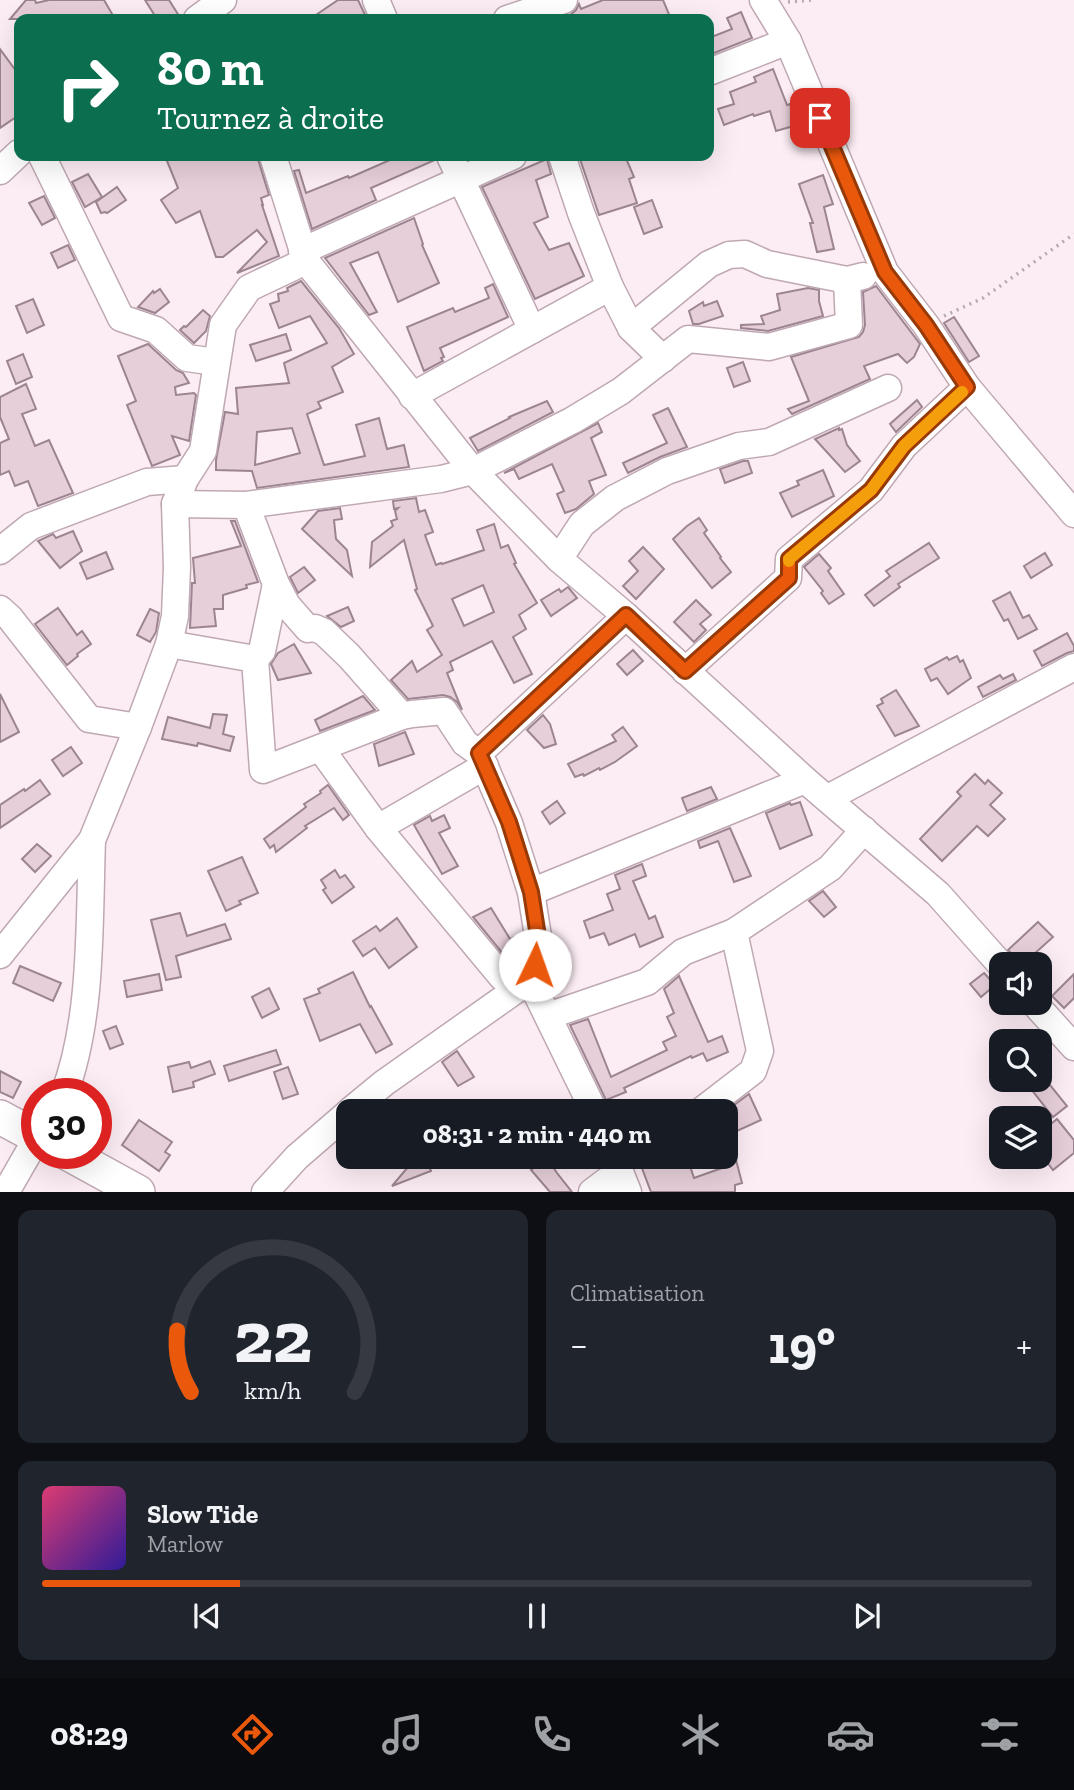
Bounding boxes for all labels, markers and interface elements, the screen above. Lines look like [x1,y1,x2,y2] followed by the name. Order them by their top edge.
[157,39,264,98] text: 80 m
[42,42,133,133] icon: right
[790,88,850,148] pin
[157,99,384,137] text: Tournez à droite
[801,99,839,137] icon: arrive
[498,928,572,1002] position arrow
[989,952,1052,1169] map controls
[989,952,1052,1015] button: sound
[989,1029,1052,1092] button: search
[21,1078,112,1169] speed limit sign: 30
[989,1106,1052,1169] button: layers
[423,1118,651,1150] text: 08:31 · 2 min · 440 m
[570,1279,704,1307] text: Climatisation
[234,1294,312,1382] text: 22
[768,1314,835,1376] text: 19°
[570,1322,588,1368] text: −
[1016,1322,1032,1368] text: +
[244,1375,302,1405] text: km/h
[147,1498,258,1530] text: Slow Tide
[147,1530,223,1558] text: Marlow
[188,1597,226,1635] icon: previous
[518,1597,556,1635] icon: pause
[848,1597,886,1635] icon: next
[228,1710,277,1759] icon: directions
[378,1710,427,1759] icon: music
[527,1710,576,1759] icon: phone
[676,1710,725,1759] icon: climate
[826,1710,875,1759] icon: car
[975,1710,1024,1759] icon: filters
[50,1715,128,1753] text: 08:29

